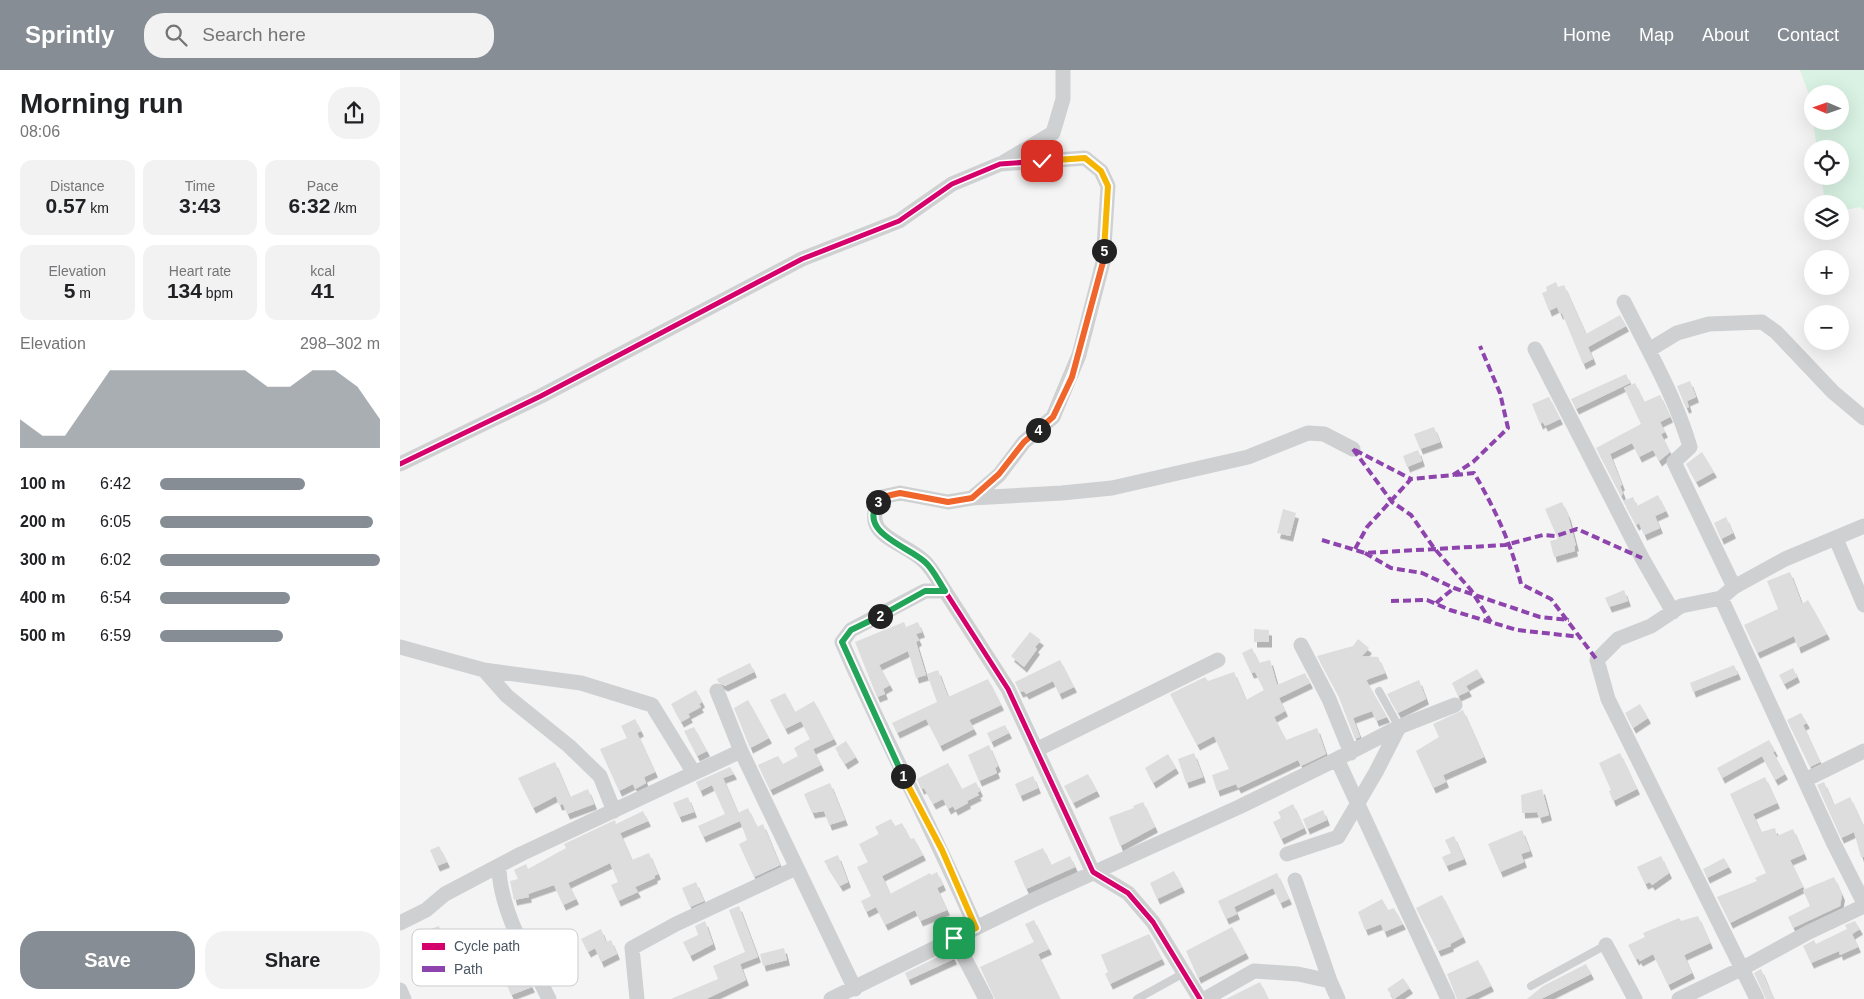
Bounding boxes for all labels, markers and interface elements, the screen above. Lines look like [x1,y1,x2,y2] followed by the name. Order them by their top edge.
[144,13,494,58] search box
[25,21,114,48] text: Sprintly
[162,21,190,49] icon: search
[202,24,306,45] text: Search here
[1563,25,1611,45] text: Home
[1639,25,1674,45] text: Map
[1702,25,1749,45] text: About
[1777,25,1839,45] text: Contact
[1804,85,1849,130] north arrow
[1804,85,1849,350] map controls
[328,87,380,139] button: share
[20,88,183,119] text: Morning run
[20,123,60,140] text: 08:06
[1021,140,1063,182] pin
[1804,140,1849,185] button: locate
[1028,147,1056,175] icon: check
[50,178,105,194] text: Distance
[185,178,215,194] text: Time
[307,178,339,194] text: Pace
[46,194,86,217] text: 0.57
[179,194,221,217] text: 3:43
[288,194,330,217] text: 6:32
[1804,195,1849,240] button: layers
[86,200,109,216] text: km
[330,200,357,216] text: /km
[1092,238,1116,264] pin: 5
[1101,243,1108,259] text: 5
[1804,250,1849,295] button: +
[49,263,106,279] text: Elevation
[169,263,231,279] text: Heart rate
[310,263,335,279] text: kcal
[64,279,75,302] text: 5
[167,279,202,302] text: 134
[311,279,334,302] text: 41
[75,285,91,301] text: m
[202,285,233,301] text: bpm
[1804,305,1849,350] button: −
[20,335,86,352] text: Elevation
[300,335,380,352] text: 298–302 m
[1026,418,1050,442] pin: 4
[1035,422,1042,438] text: 4
[20,475,65,492] text: 100 m
[100,475,131,492] text: 6:42
[866,490,890,514] pin: 3
[875,494,882,510] text: 3
[20,513,65,530] text: 200 m
[100,513,131,530] text: 6:05
[20,551,65,568] text: 300 m
[100,551,131,568] text: 6:02
[20,589,65,606] text: 400 m
[100,589,131,606] text: 6:54
[868,604,892,628] pin: 2
[877,608,884,624] text: 2
[20,627,65,644] text: 500 m
[100,627,131,644] text: 6:59
[890,764,916,788] pin: 1
[900,768,907,784] text: 1
[933,917,975,959] pin
[940,924,968,952] icon: arrive
[412,929,578,986] legend
[20,931,195,989] button: Save
[205,931,380,989] button: Share
[454,938,520,954] text: Cycle path
[454,961,483,977] text: Path

